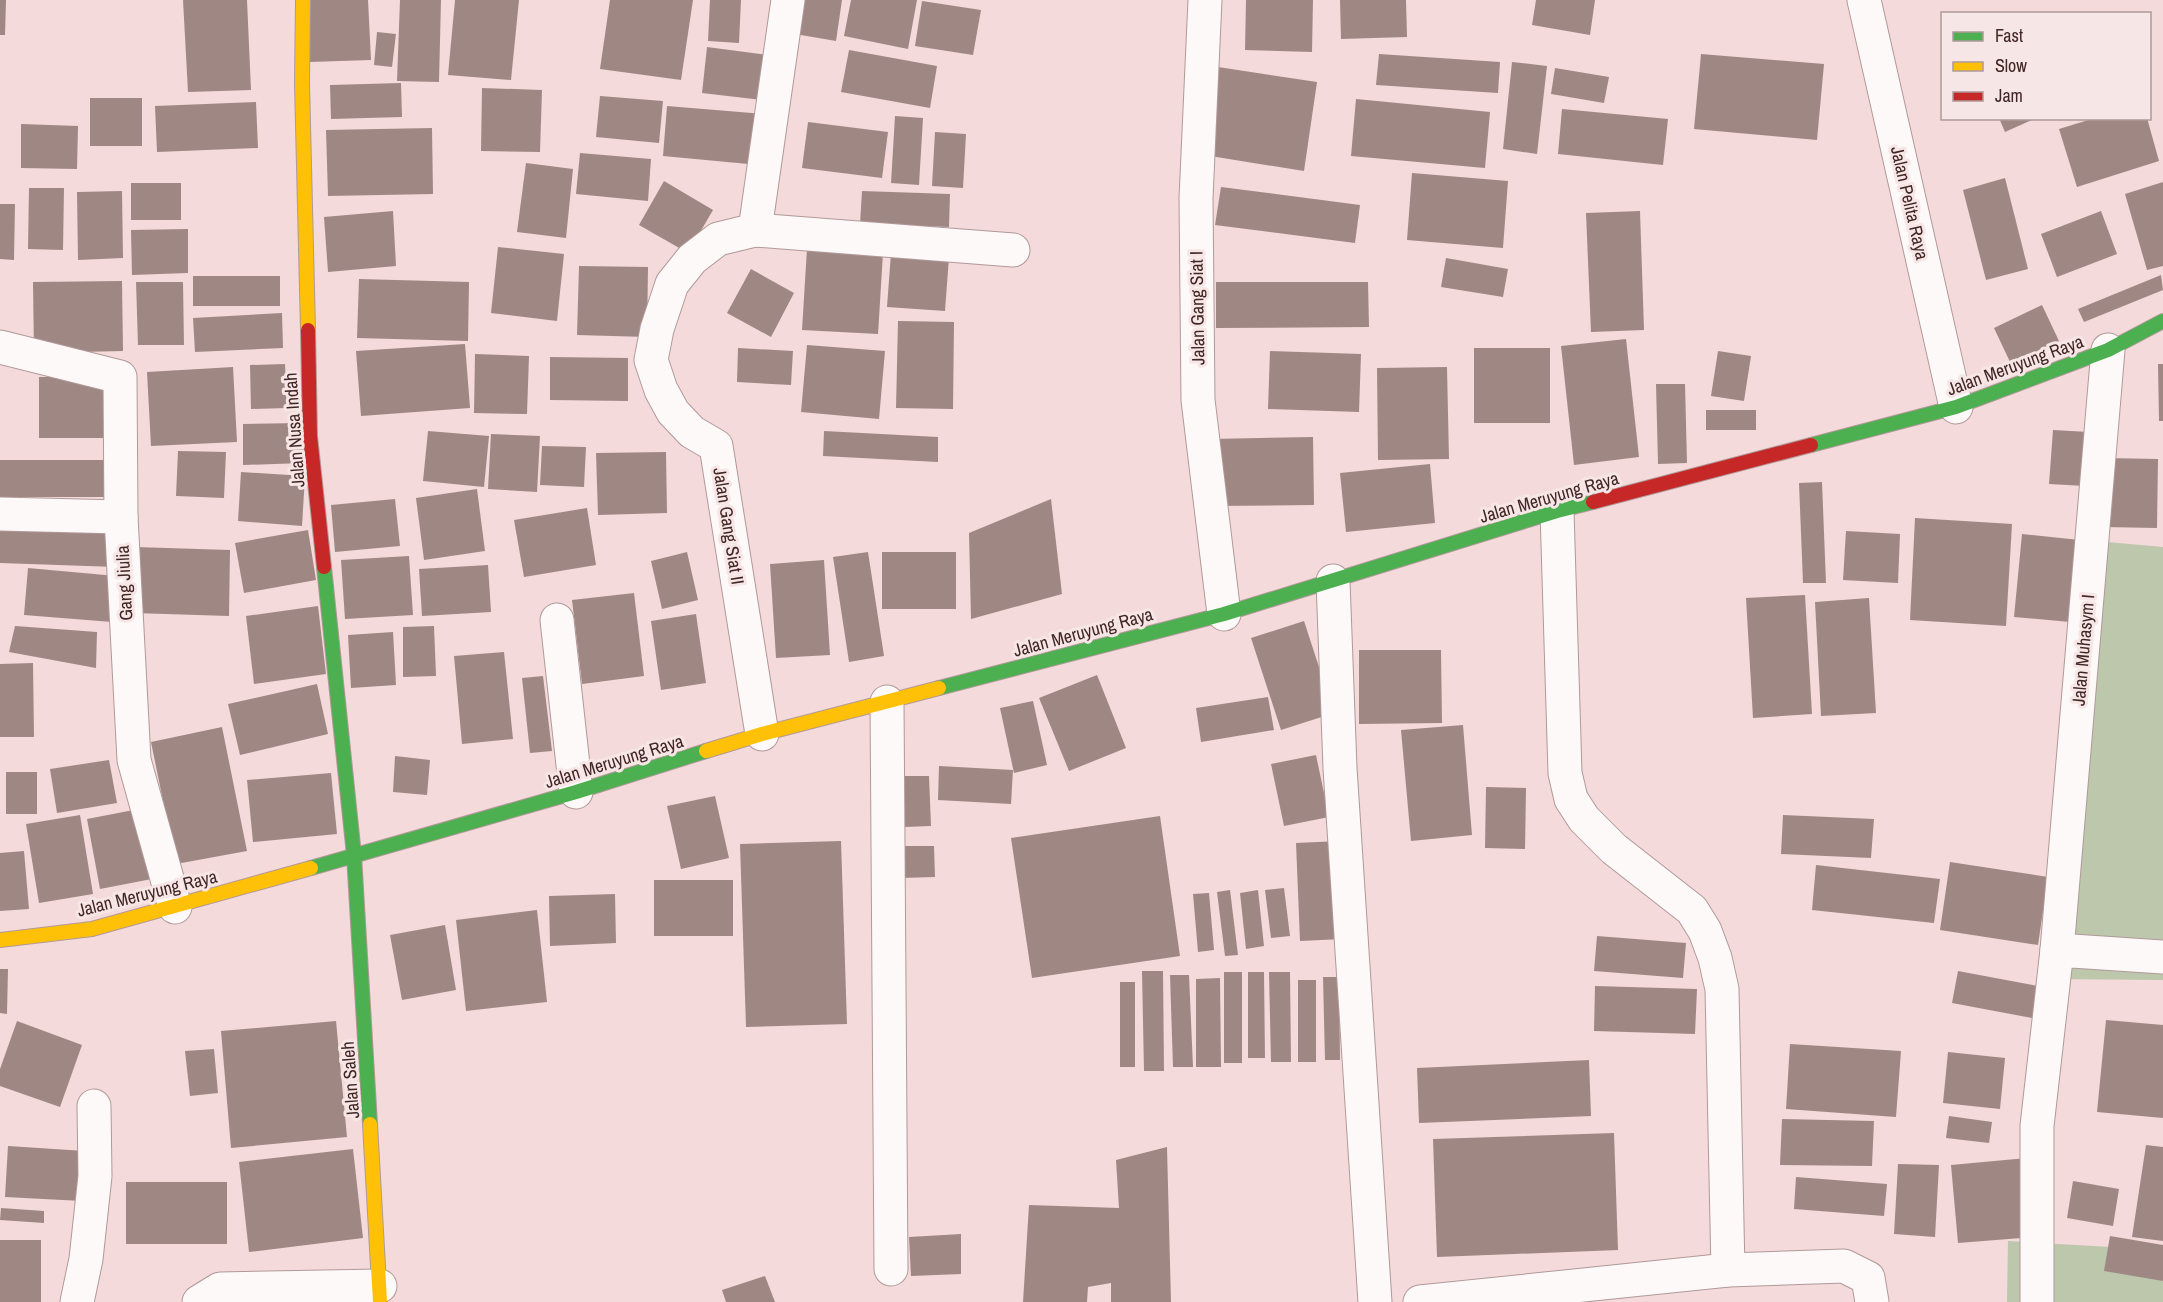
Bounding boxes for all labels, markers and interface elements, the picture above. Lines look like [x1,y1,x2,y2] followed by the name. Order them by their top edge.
[1941,12,2151,120] legend
[1995,23,2023,48] text: Fast
[1995,53,2027,78] text: Slow
[1995,83,2023,108] text: Jam
[1885,144,1935,262] street label: Jalan Pelita Raya
[1184,251,1210,365] street label: Jalan Gang Siat I
[1943,329,2087,401] street label: Jalan Meruyung Raya
[278,372,310,488] street label: Jalan Nusa Indah
[1477,465,1621,529] street label: Jalan Meruyung Raya
[707,466,751,586] street label: Jalan Gang Siat II
[110,545,138,621] street label: Gang Jiulia
[2066,593,2100,707] street label: Jalan Muhasym I
[1010,601,1156,663] street label: Jalan Meruyung Raya
[542,728,686,794] street label: Jalan Meruyung Raya
[74,864,220,922] street label: Jalan Meruyung Raya
[335,1041,365,1119] street label: Jalan Saleh

